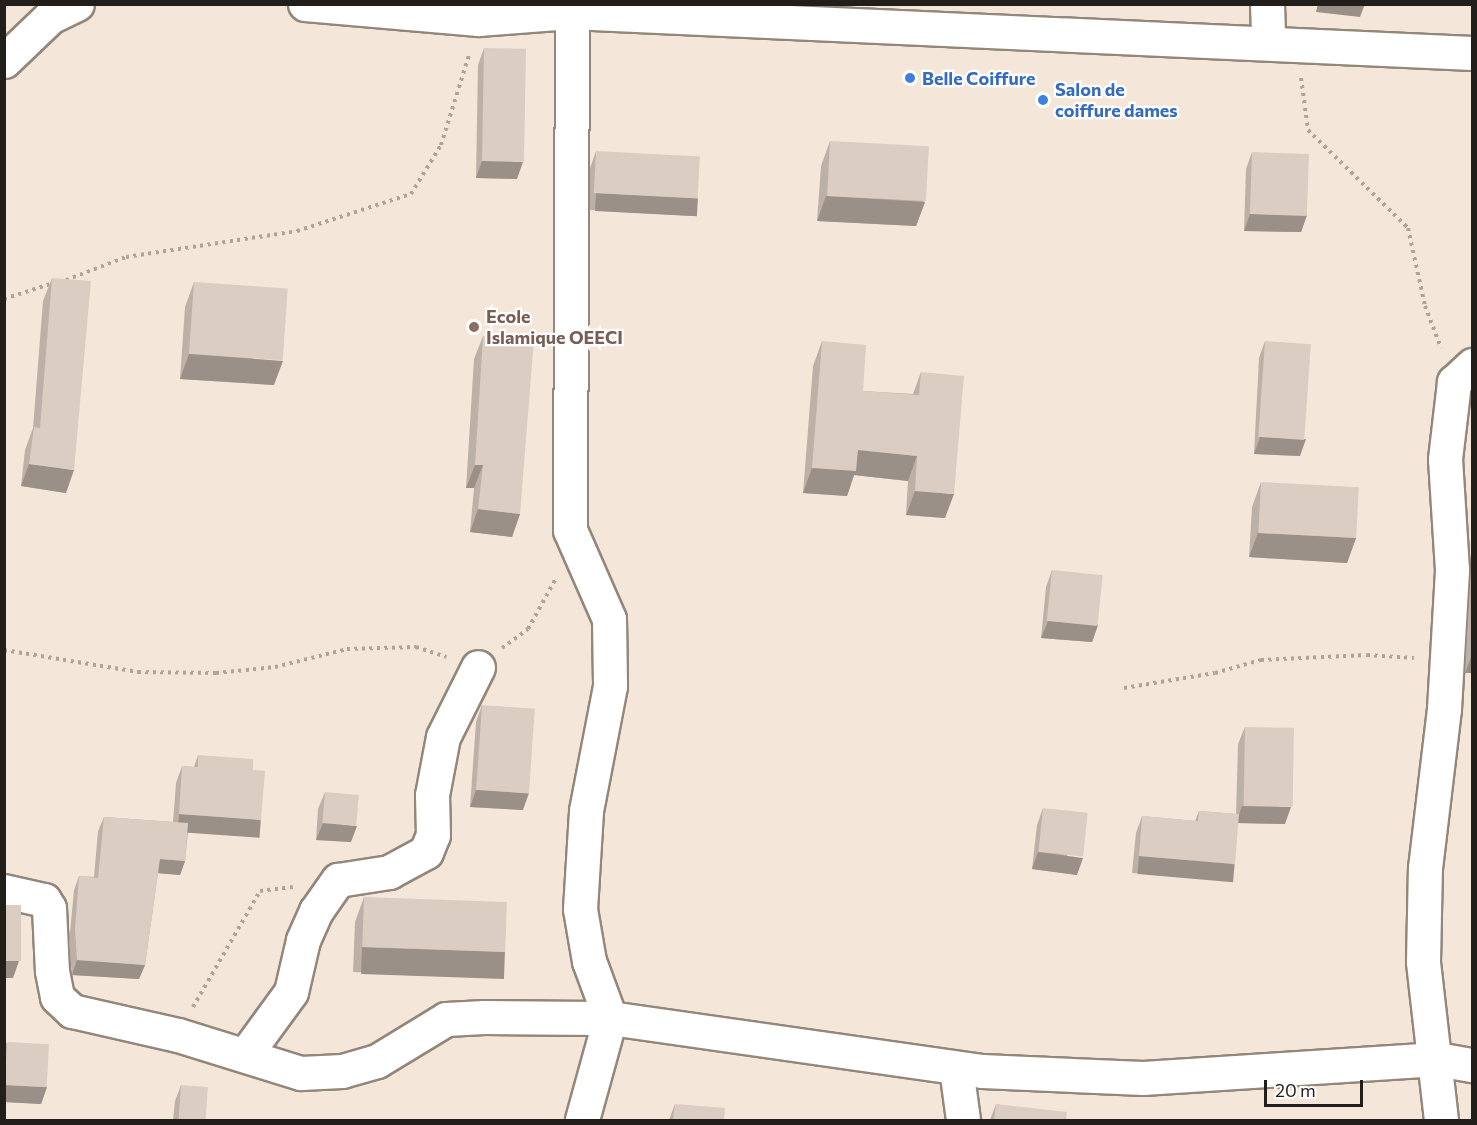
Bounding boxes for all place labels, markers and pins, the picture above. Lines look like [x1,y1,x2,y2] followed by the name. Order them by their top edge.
[922,67,1035,89] place label: Belle Coiffure
[903,71,917,85] marker: Belle Coiffure
[1055,79,1178,122] place label: Salon de coiffure dames
[1036,93,1050,107] marker: Salon de coiffure dames
[486,306,623,348] place label: Ecole Islamique OEECI
[467,320,481,334] marker: Ecole Islamique OEECI

